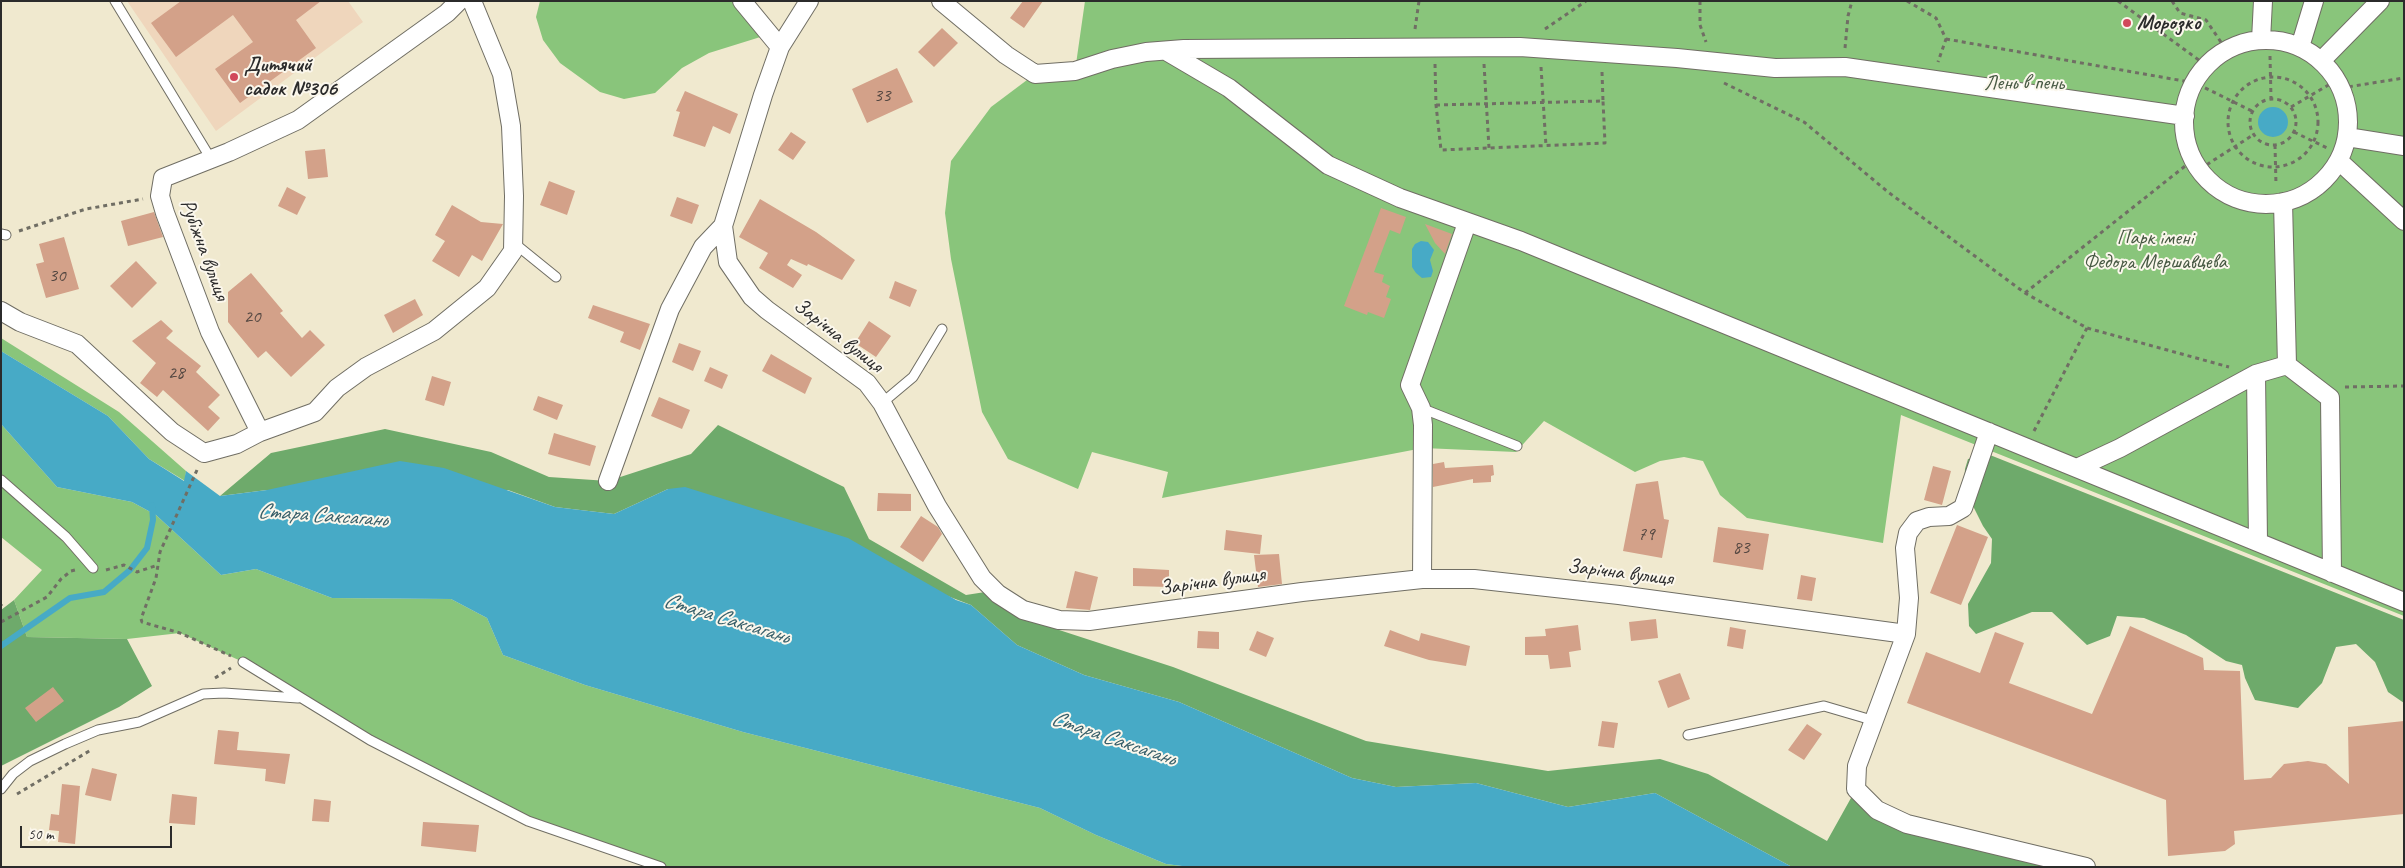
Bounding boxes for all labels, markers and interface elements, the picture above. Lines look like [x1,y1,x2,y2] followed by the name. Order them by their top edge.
[2137,10,2201,36] place label: Морозко
[2121,17,2133,29] marker: Морозко
[244,52,337,102] place label: Дитячий садок №306
[1984,70,2064,96] park label: Лень в пень
[228,71,240,83] marker: Дитячий садок №306
[873,85,891,107] house number: 33
[174,196,234,304] street label: Рубіжна вулиця
[2083,225,2227,275] park label: Парк імені Федора Мершавцева
[48,265,66,287] house number: 30
[788,293,888,379] street label: Зарічна вулиця
[243,306,261,328] house number: 20
[167,362,185,384] house number: 28
[257,498,387,534] water label: Стара Саксагань
[1637,524,1655,546] house number: 79
[1732,537,1750,559] house number: 83
[1566,554,1674,592] street label: Зарічна вулиця
[1157,562,1267,602] street label: Зарічна вулиця
[660,587,792,651] water label: Стара Саксагань
[1048,705,1178,773] water label: Стара Саксагань
[22,816,175,848] scale bar
[28,825,54,844] text: 50 m

